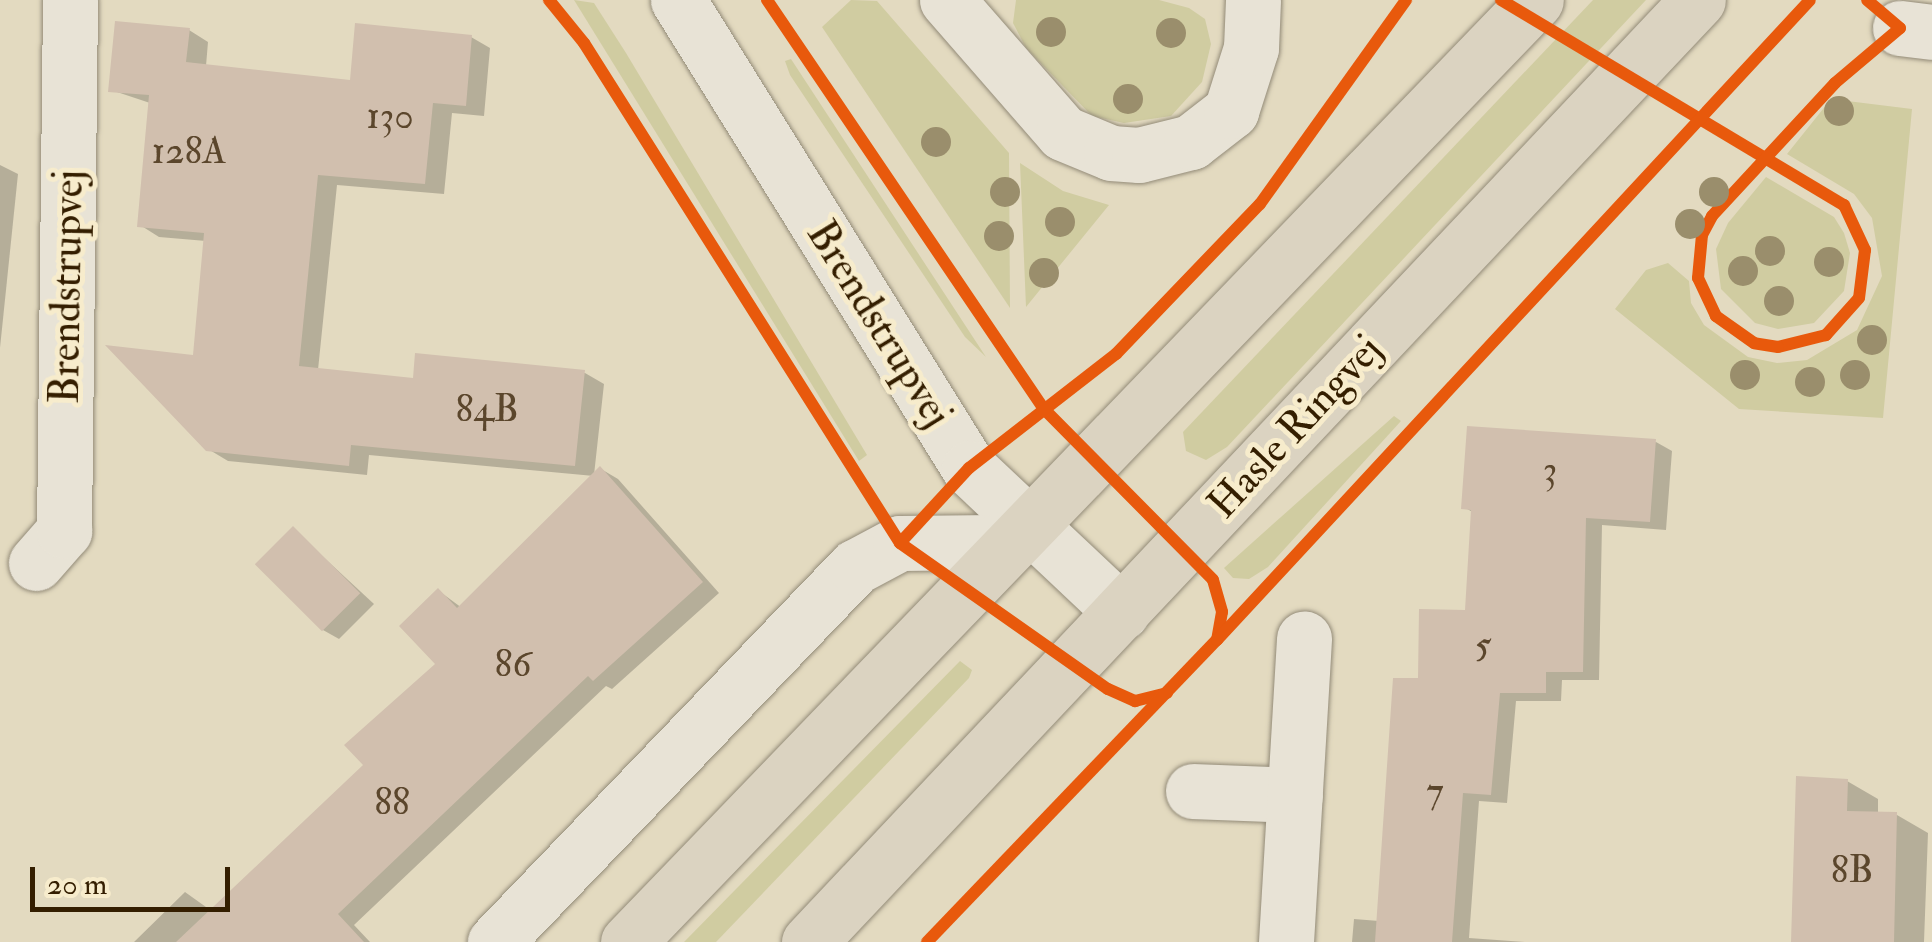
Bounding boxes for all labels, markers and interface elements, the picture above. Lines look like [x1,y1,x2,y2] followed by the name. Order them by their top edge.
[366,94,414,140] house number: 130
[152,129,226,175] house number: 128A
[40,170,94,404] street label: Brendstrupvej
[796,211,962,437] street label: Brendstrupvej
[1197,325,1393,529] street label: Hasle Ringvej
[455,387,519,433] house number: 84B
[1543,448,1557,494] house number: 3
[1475,623,1491,669] house number: 5
[495,642,531,688] house number: 86
[1426,769,1444,815] house number: 7
[374,780,410,826] house number: 88
[35,847,235,909] scale bar
[1831,848,1873,894] house number: 8B
[47,866,107,903] text: 20 m

